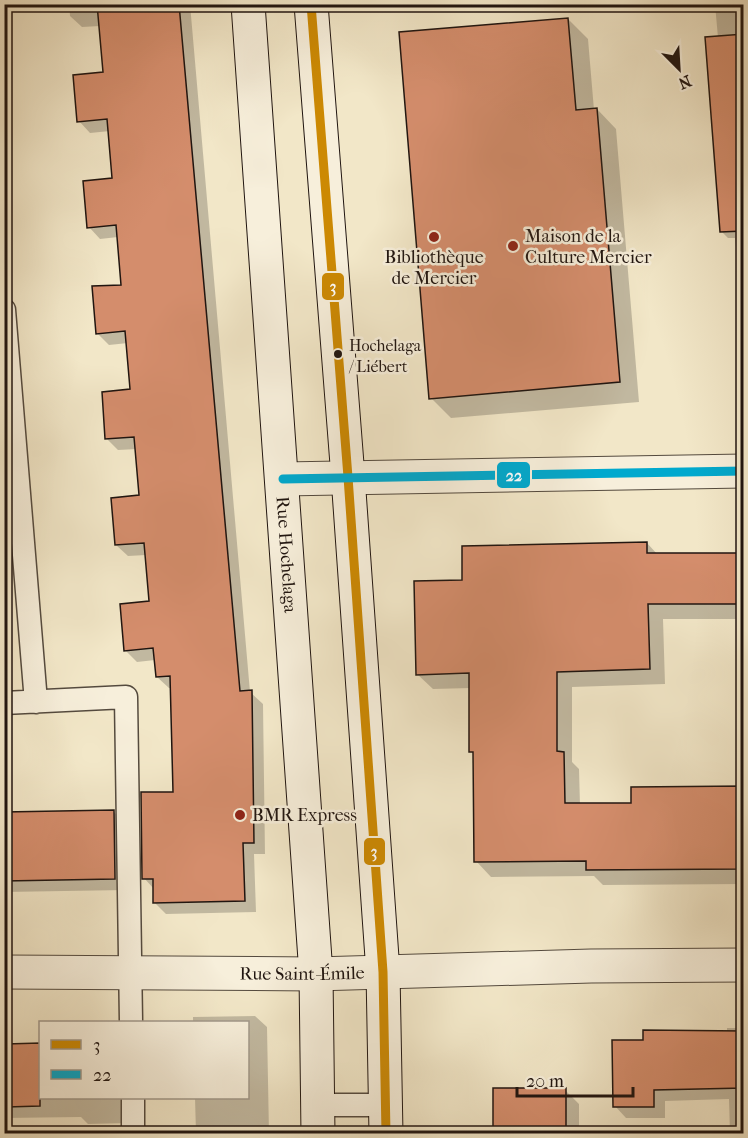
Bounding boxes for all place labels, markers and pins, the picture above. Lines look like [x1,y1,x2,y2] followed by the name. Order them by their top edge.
[525,226,652,268] place label: Maison de la Culture Mercier
[427,230,441,244] marker: Bibliothèque de Mercier
[506,239,520,253] marker: Maison de la Culture Mercier
[384,247,484,289] place label: Bibliothèque de Mercier
[348,336,422,376] place label: Hochelaga / Liébert
[332,348,344,360] marker: Hochelaga / Liébert
[252,805,357,826] place label: BMR Express
[233,808,247,822] marker: BMR Express

